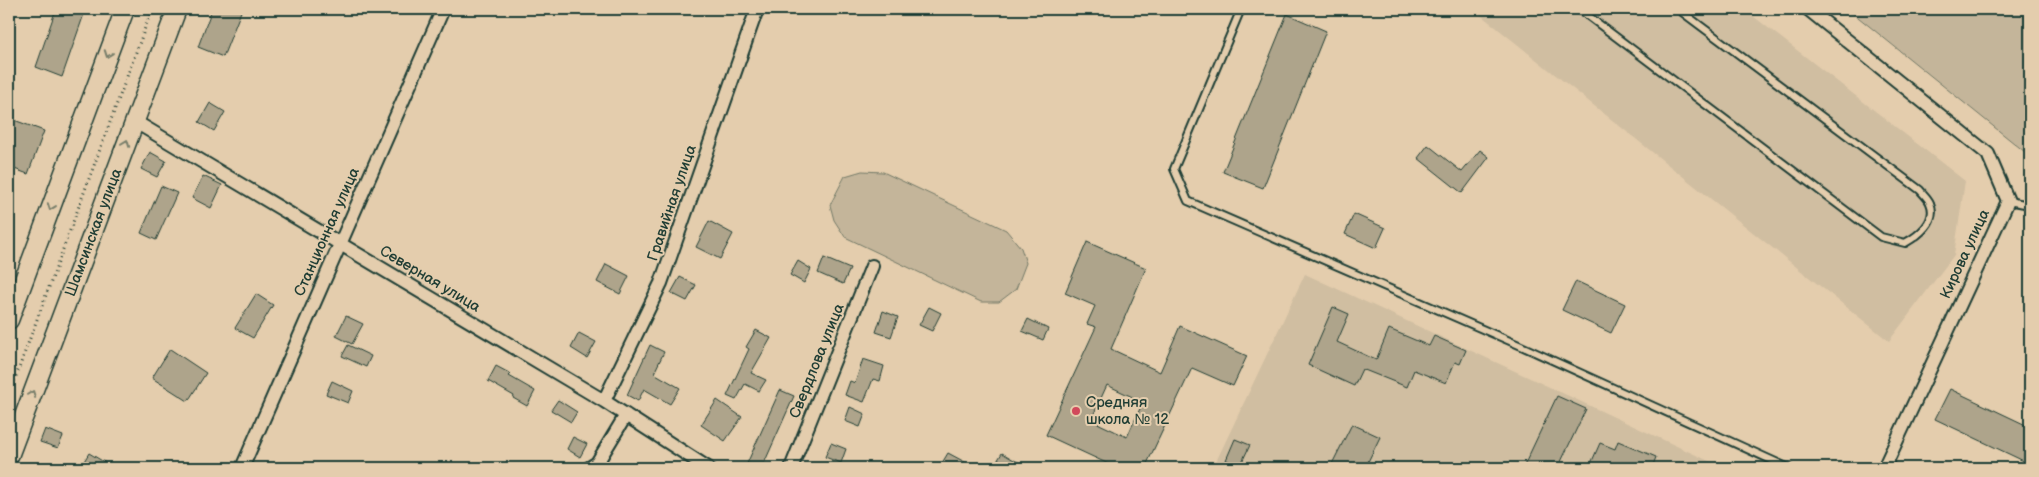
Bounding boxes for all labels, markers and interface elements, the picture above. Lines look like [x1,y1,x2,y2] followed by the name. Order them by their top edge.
[104,50,114,58] one-way arrow
[120,140,130,148] one-way arrow
[643,142,701,264] street label: Гравийная улица
[60,165,126,299] street label: Шамсинская улица
[290,165,364,299] street label: Станционная улица
[47,202,57,211] one-way arrow
[1936,206,1994,302] street label: Кирова улица
[376,241,484,317] street label: Северная улица
[785,301,849,421] street label: Свердлова улица
[26,390,36,399] one-way arrow
[1086,393,1169,429] place label: Средняя школа № 12
[1070,405,1082,417] marker: Средняя школа № 12

